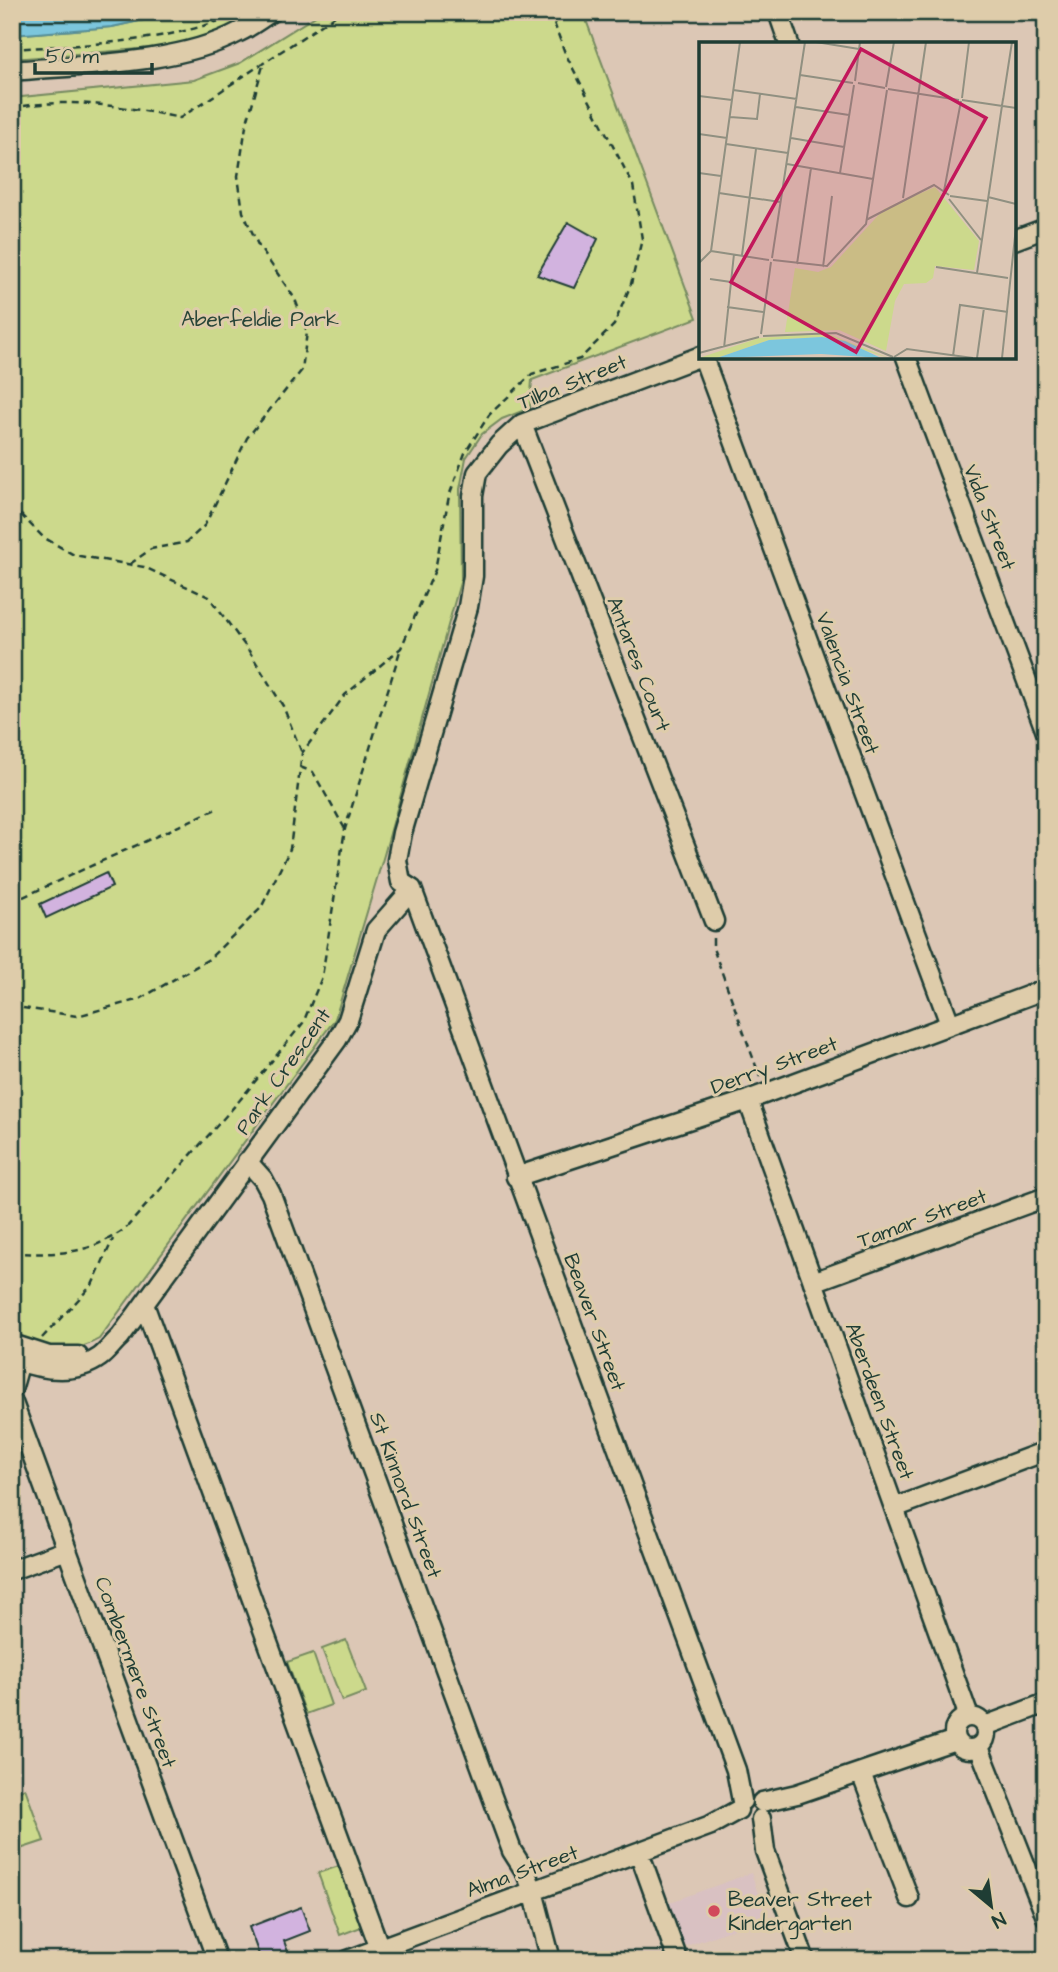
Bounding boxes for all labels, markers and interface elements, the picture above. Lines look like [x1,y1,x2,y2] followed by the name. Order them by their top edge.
[35,32,152,76] scale bar
[46,42,100,71] text: 50 m
[699,42,1016,359] inset map
[181,305,339,334] park label: Aberfeldie Park
[513,347,632,417] street label: Tilba Street
[956,460,1023,575] street label: Vida Street
[599,592,678,736] street label: Antares Court
[808,608,887,759] street label: Valencia Street
[229,1002,338,1141] street label: Park Crescent
[707,1029,843,1104] street label: Derry Street
[854,1181,991,1255] street label: Tamar Street
[556,1250,633,1395] street label: Beaver Street
[838,1319,922,1484] street label: Aberdeen Street
[362,1408,449,1583] street label: St Kinnord Street
[87,1572,184,1772] street label: Combermere Street
[462,1838,583,1905] street label: Alma Street
[956,1870,1026,1940] north arrow
[728,1885,873,1940] place label: Beaver Street Kindergarten
[706,1903,722,1919] marker: Beaver Street Kindergarten
[987,1905,1010,1934] text: N

